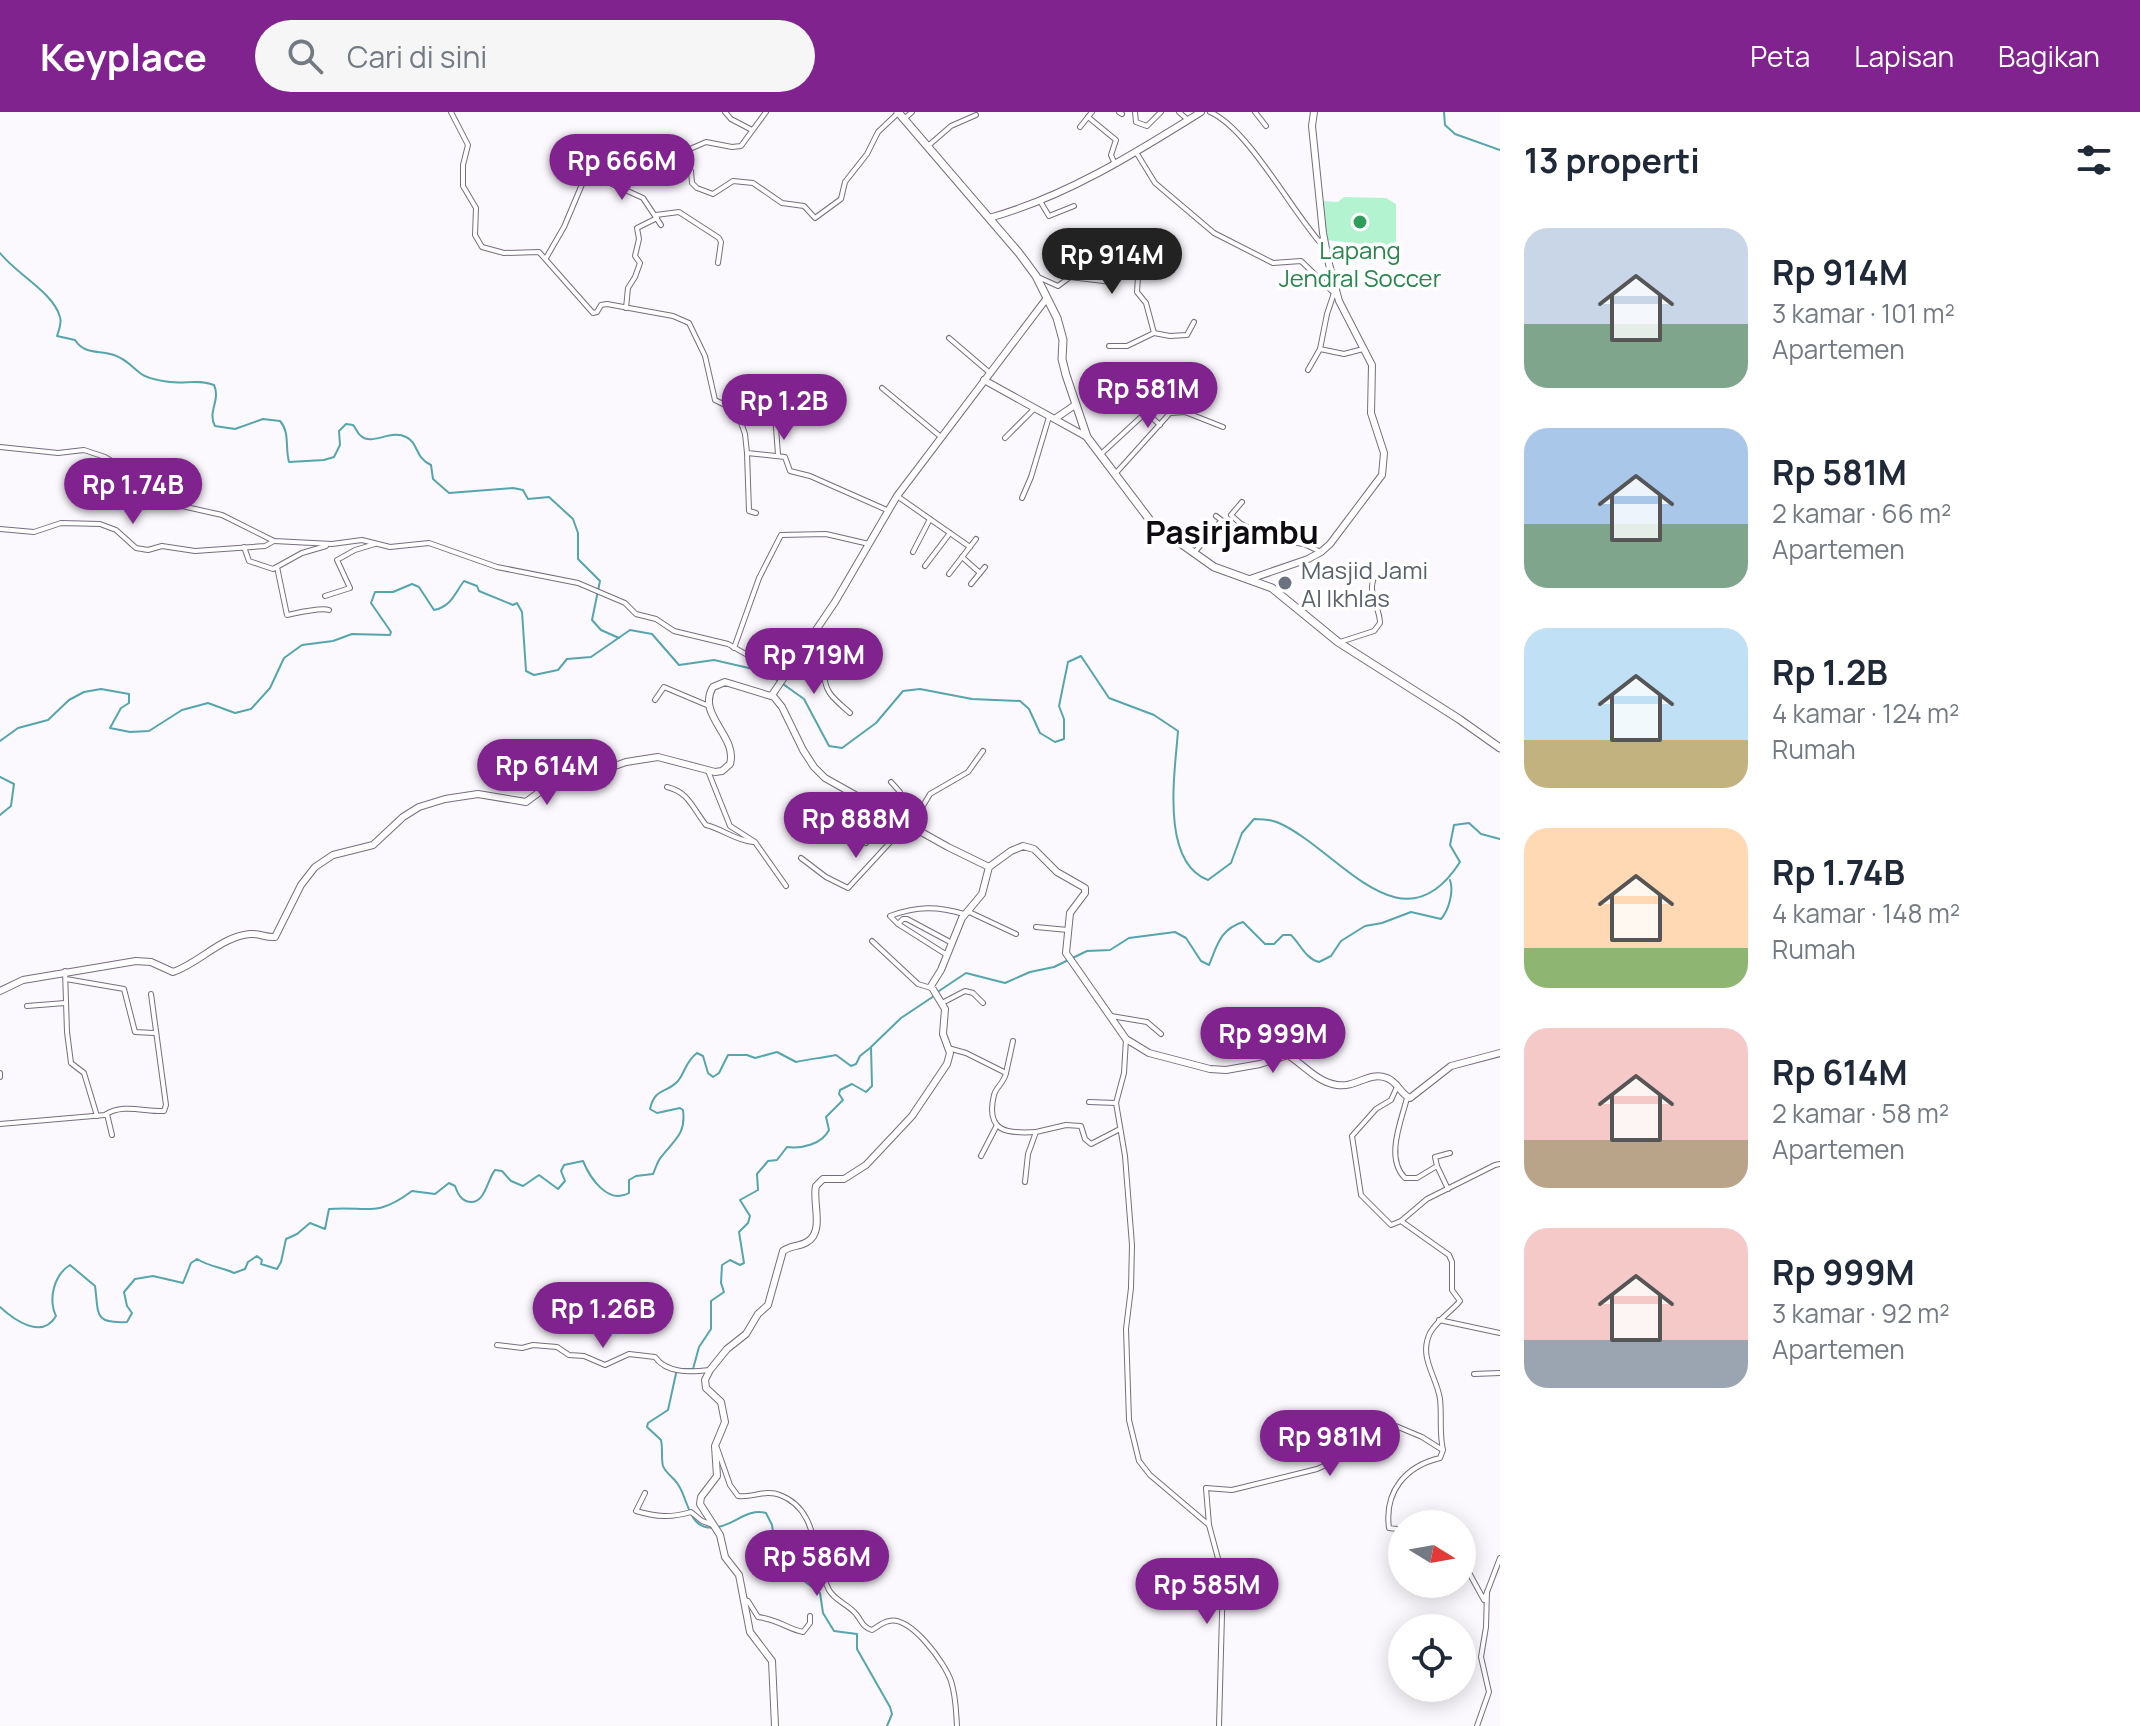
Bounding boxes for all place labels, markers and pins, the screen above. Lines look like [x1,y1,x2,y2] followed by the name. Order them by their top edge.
[548,134,696,202] pin: Rp 666M
[1351,213,1369,231] marker: Lapang Jendral Soccer
[1038,228,1186,296] pin: Rp 914M
[1279,233,1442,294] place label: Lapang Jendral Soccer
[1074,362,1222,430] pin: Rp 581M
[710,374,858,442] pin: Rp 1.2B
[50,458,216,526] pin: Rp 1.74B
[1301,553,1428,614] place label: Masjid Jami Al Ikhlas
[1276,574,1294,592] marker: Masjid Jami Al Ikhlas
[740,628,888,696] pin: Rp 719M
[473,739,621,807] pin: Rp 614M
[782,792,930,860] pin: Rp 888M
[1199,1007,1347,1075] pin: Rp 999M
[520,1282,686,1350] pin: Rp 1.26B
[1256,1410,1404,1478] pin: Rp 981M
[743,1530,891,1598] pin: Rp 586M
[1133,1558,1281,1626] pin: Rp 585M

